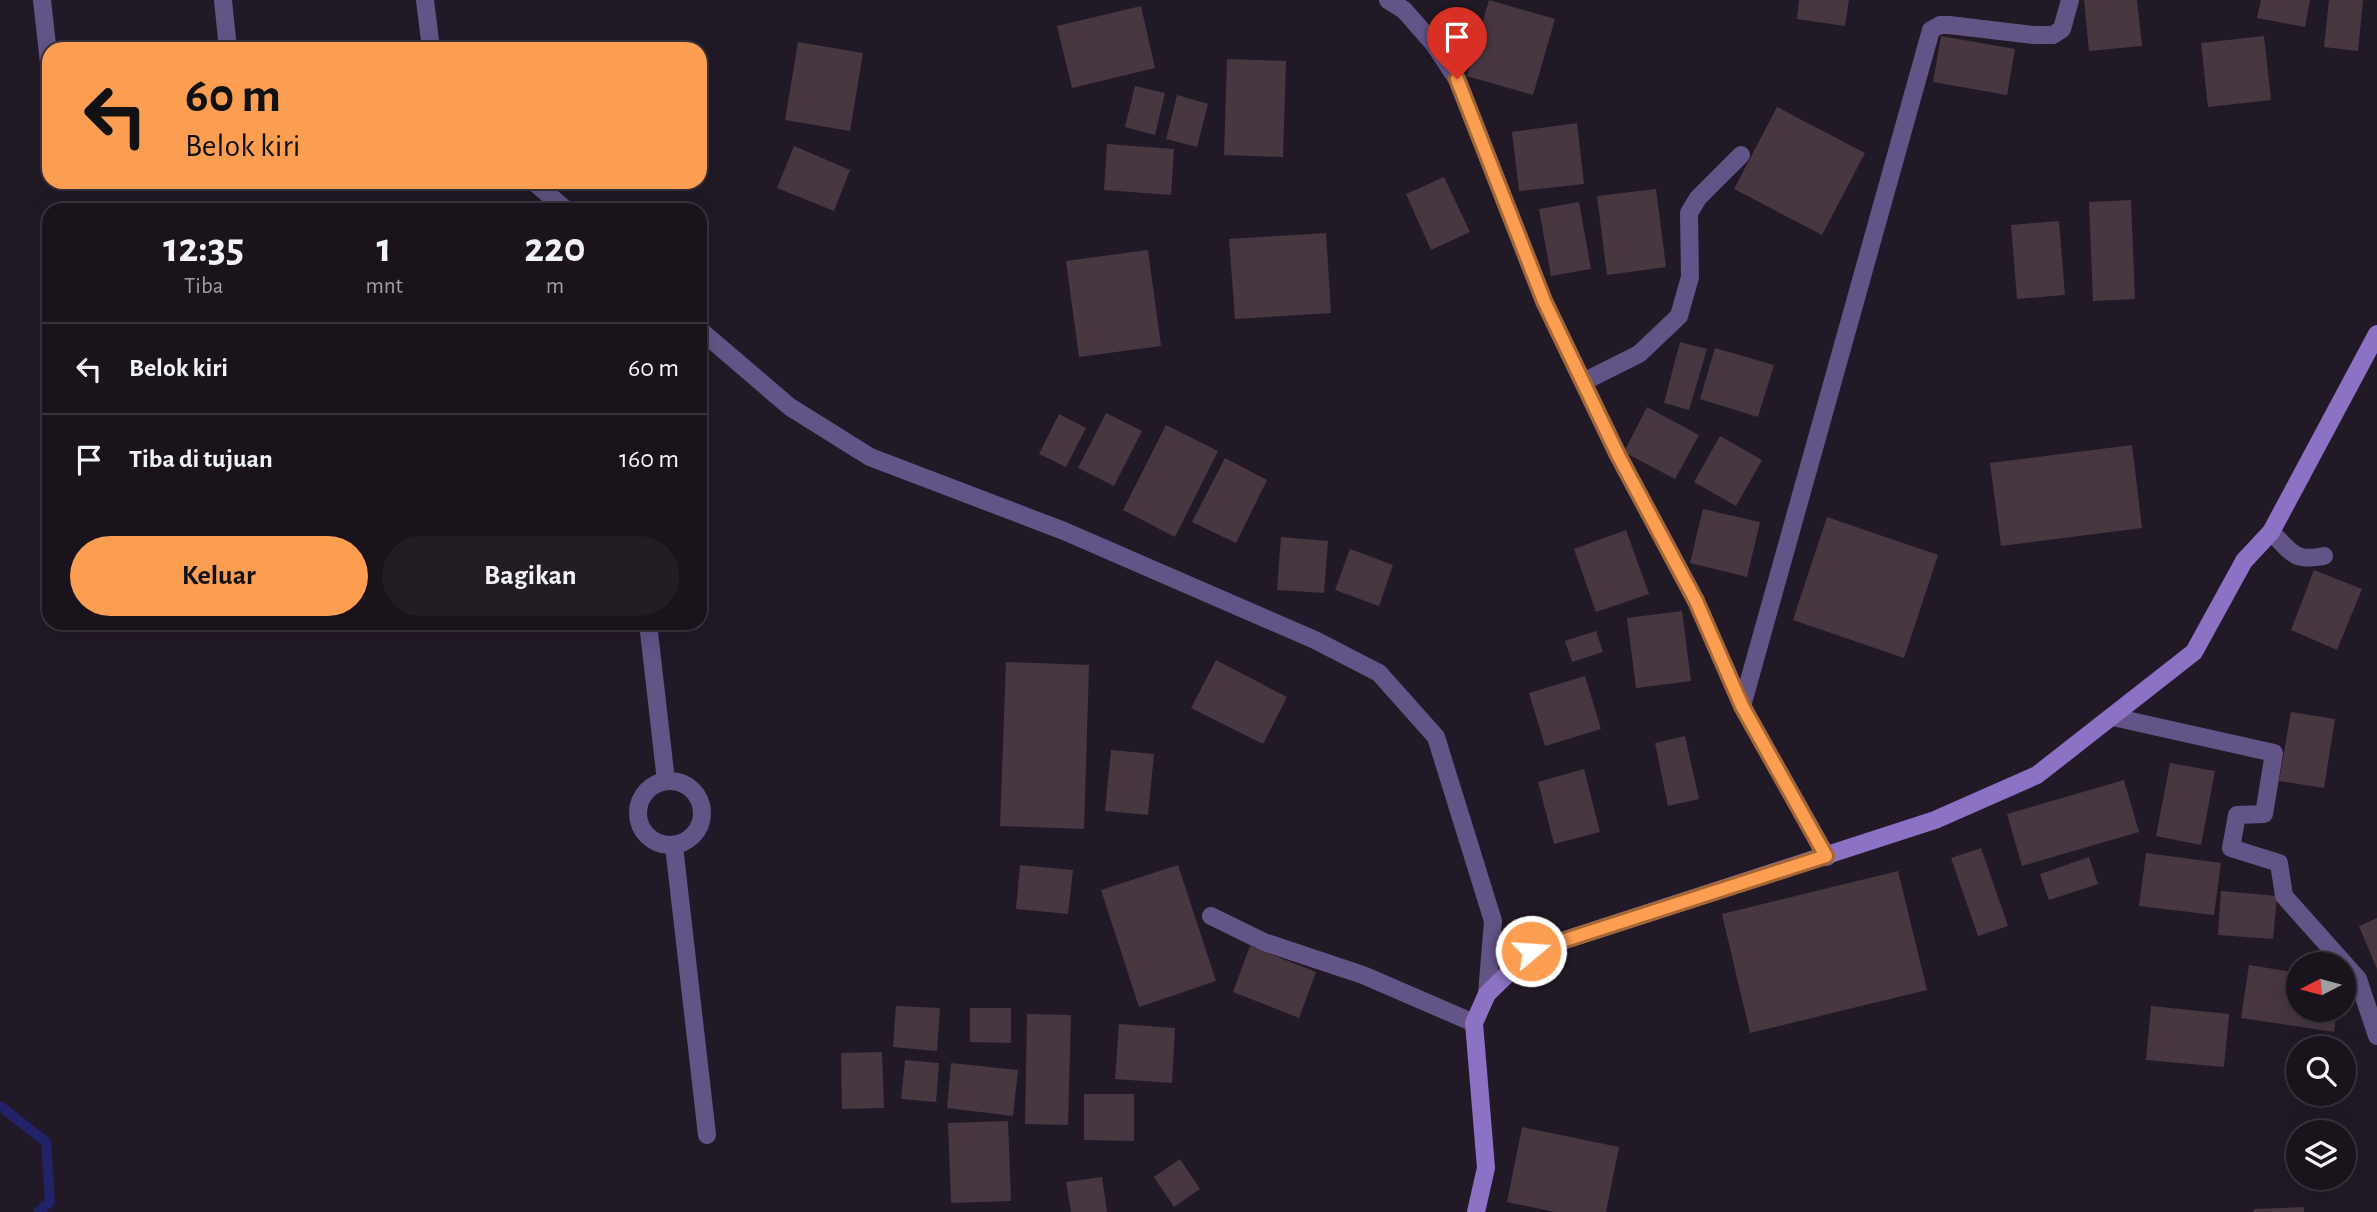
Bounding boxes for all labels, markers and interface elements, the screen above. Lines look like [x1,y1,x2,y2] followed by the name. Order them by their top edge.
[1427,7,1487,79] pin
[1438,18,1476,56] icon: arrive
[70,70,161,161] icon: left
[185,72,281,121] text: 60 m
[185,130,301,162] text: Belok kiri
[163,227,244,269] text: 12:35
[377,227,392,269] text: 1
[524,227,586,269] text: 220
[184,275,223,298] text: Tiba
[365,275,403,298] text: mnt
[546,275,564,298] text: m
[70,350,108,388] icon: left
[129,355,228,381] text: Belok kiri
[628,355,679,381] text: 60 m
[70,441,108,479] icon: arrive
[129,446,273,472] text: Tiba di tujuan
[619,446,679,472] text: 160 m
[70,536,368,616] button: Keluar
[382,536,679,616] button: Bagikan
[1494,914,1568,988] position arrow
[2286,952,2356,1022] north arrow
[2286,952,2356,1190] map controls
[2286,1036,2356,1106] button: search
[2286,1120,2356,1190] button: layers

